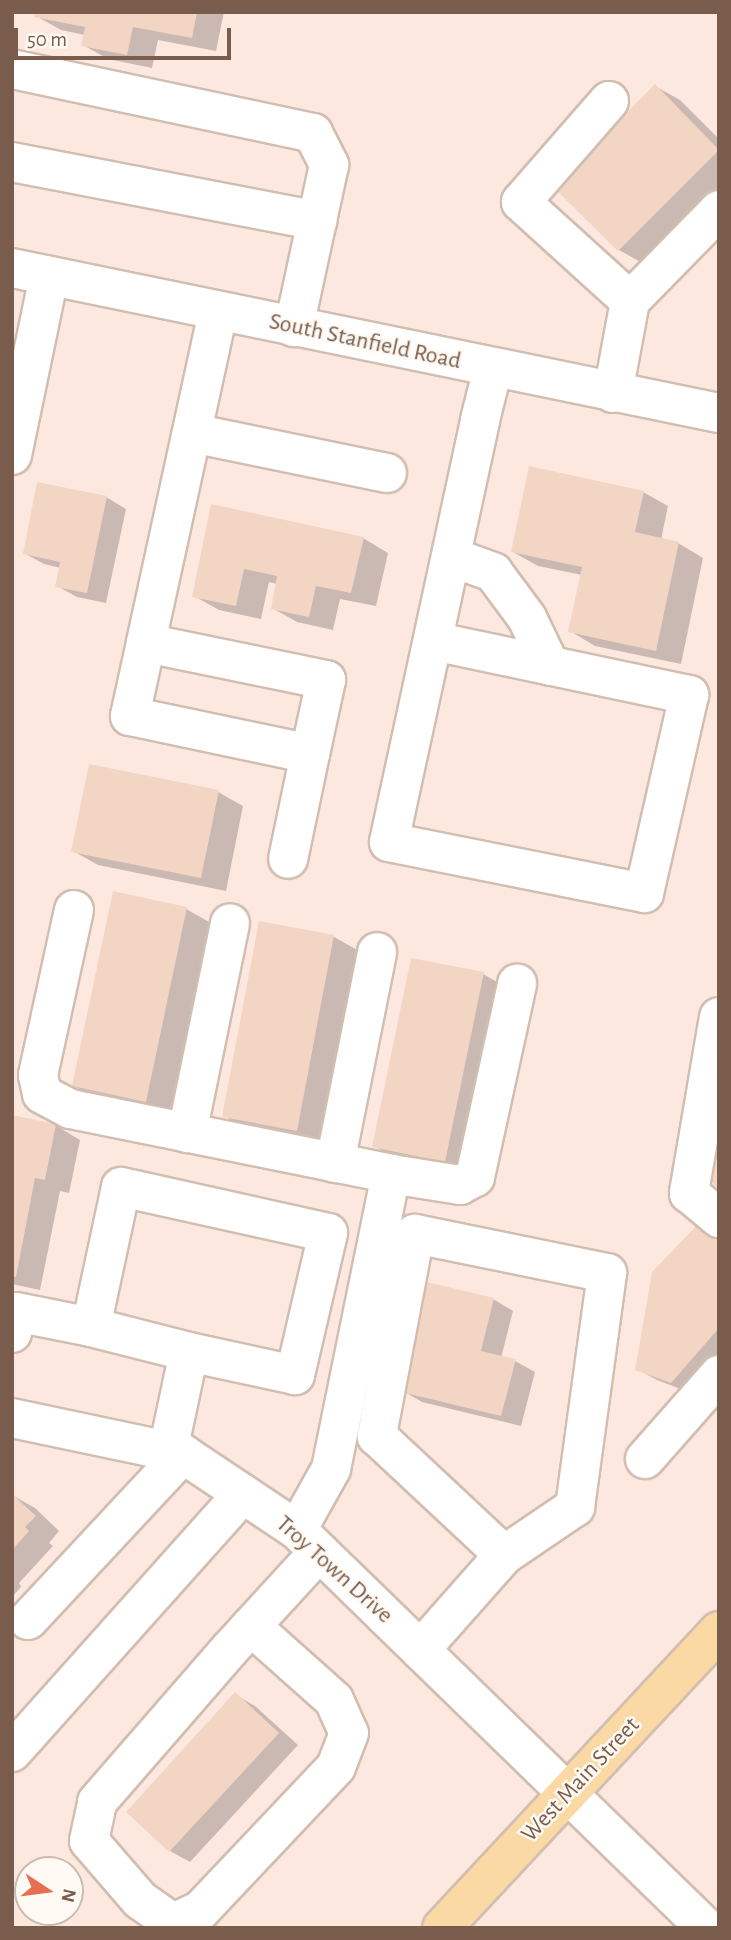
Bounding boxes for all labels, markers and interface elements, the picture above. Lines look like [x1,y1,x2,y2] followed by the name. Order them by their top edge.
[18,14,234,58] scale bar
[27,29,67,50] text: 50 m
[266,308,464,376] street label: South Stanfield Road
[269,1510,399,1630] street label: Troy Town Drive
[516,1712,646,1848] street label: West Main Street
[14,1856,84,1926] north arrow
[57,1887,79,1904] text: N

